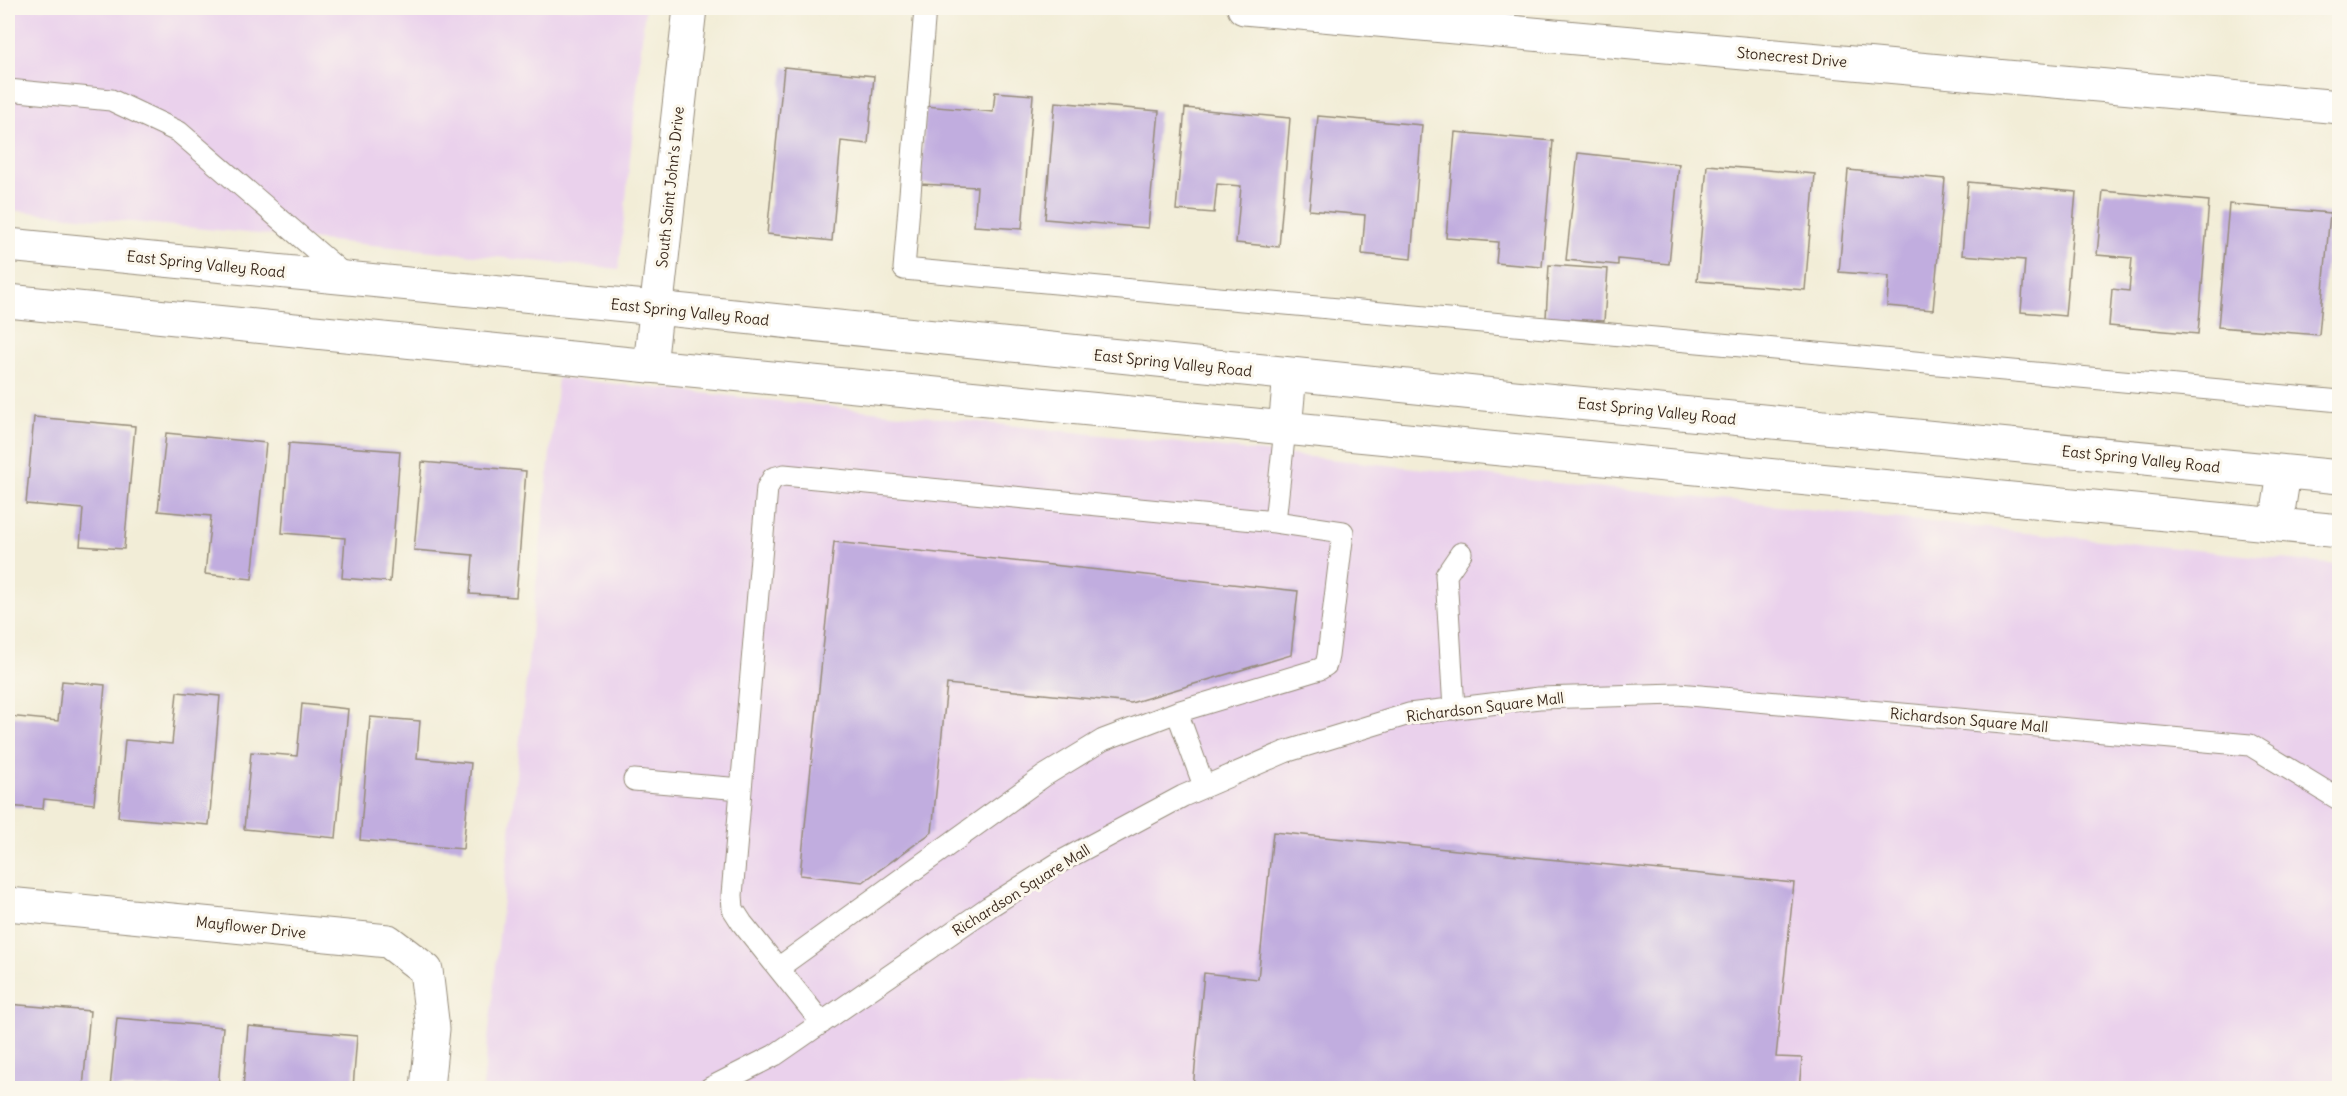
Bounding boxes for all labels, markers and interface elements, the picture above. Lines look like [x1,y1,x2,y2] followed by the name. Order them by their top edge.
[1736,43,1848,71] street label: Stonecrest Drive
[652,105,688,269] street label: South Saint John's Drive
[126,246,286,282] street label: East Spring Valley Road
[610,294,770,330] street label: East Spring Valley Road
[1093,345,1253,381] street label: East Spring Valley Road
[1577,393,1737,429] street label: East Spring Valley Road
[2061,441,2221,477] street label: East Spring Valley Road
[1405,688,1565,726] street label: Richardson Square Mall
[1889,704,2049,736] street label: Richardson Square Mall
[949,840,1093,940] street label: Richardson Square Mall
[195,912,307,942] street label: Mayflower Drive

